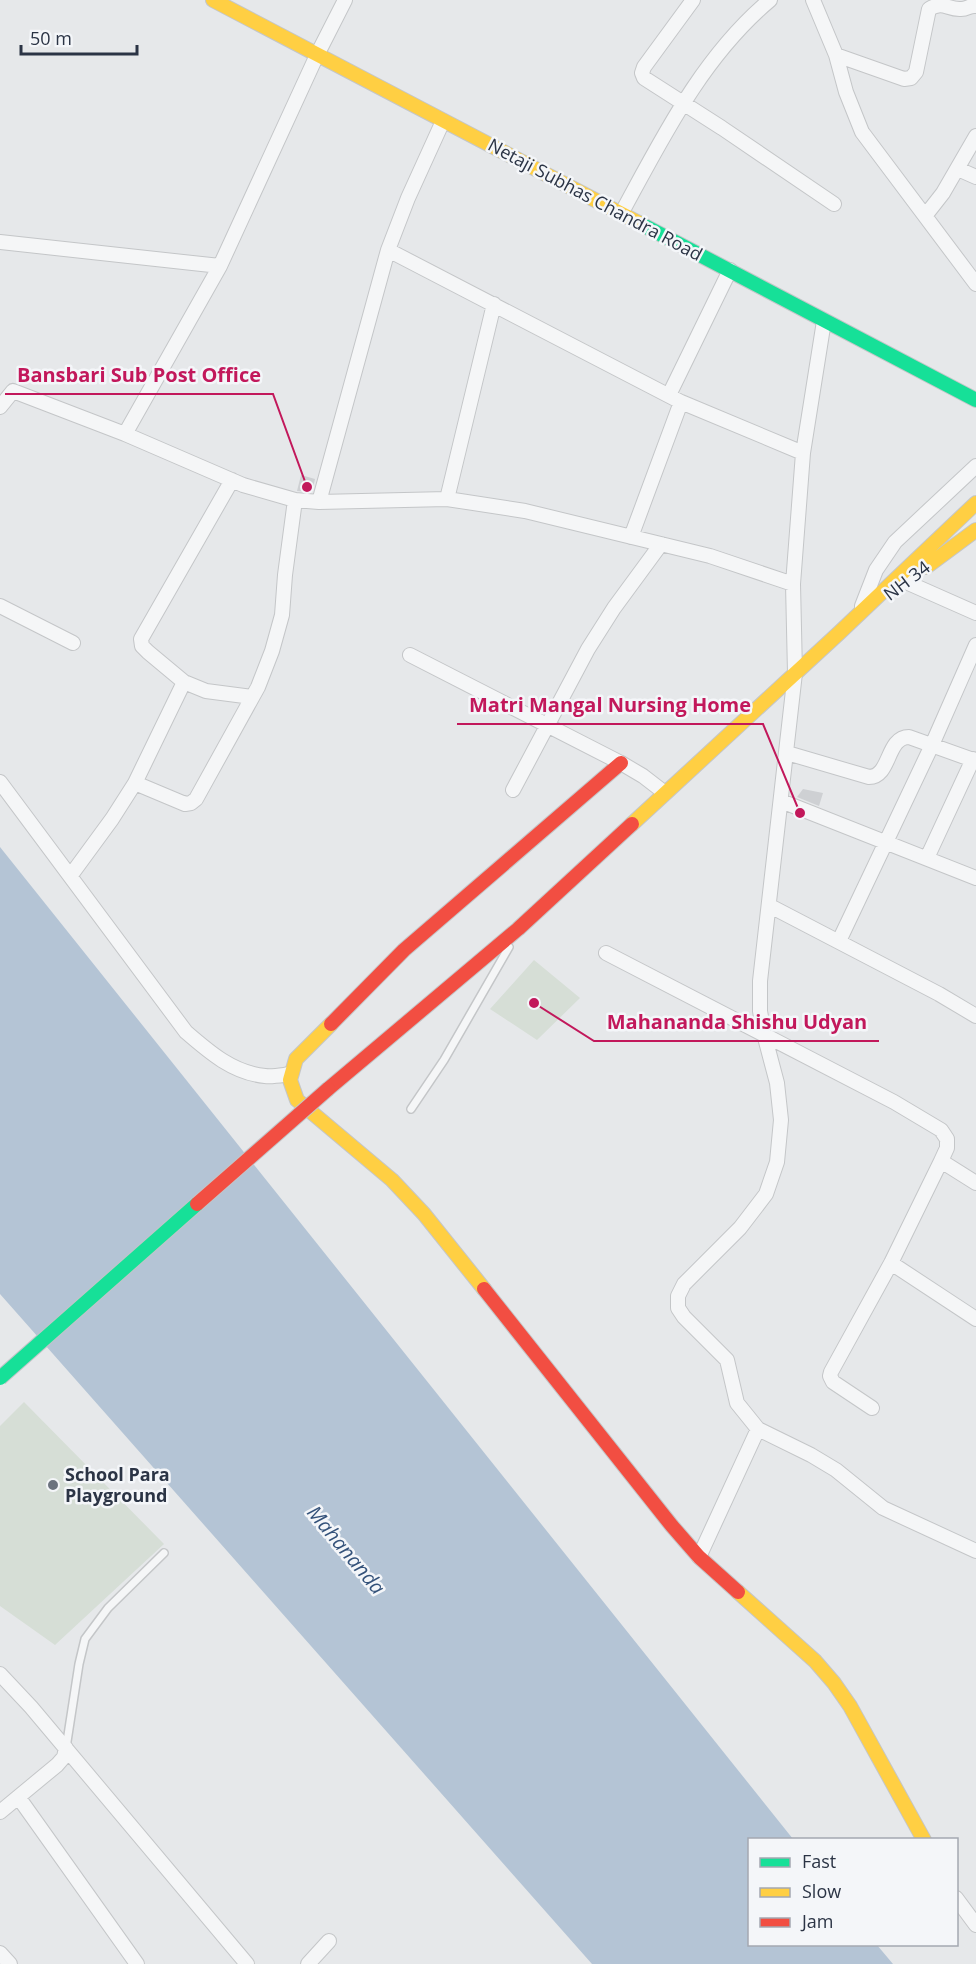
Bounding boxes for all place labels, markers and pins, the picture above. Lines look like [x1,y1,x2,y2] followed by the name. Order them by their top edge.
[5,356,273,394] callout: Bansbari Sub Post Office
[457,686,763,724] callout: Matri Mangal Nursing Home
[594,1003,879,1041] callout: Mahananda Shishu Udyan
[65,1462,170,1507] place label: School Para Playground
[46,1478,60,1492] marker: School Para Playground

